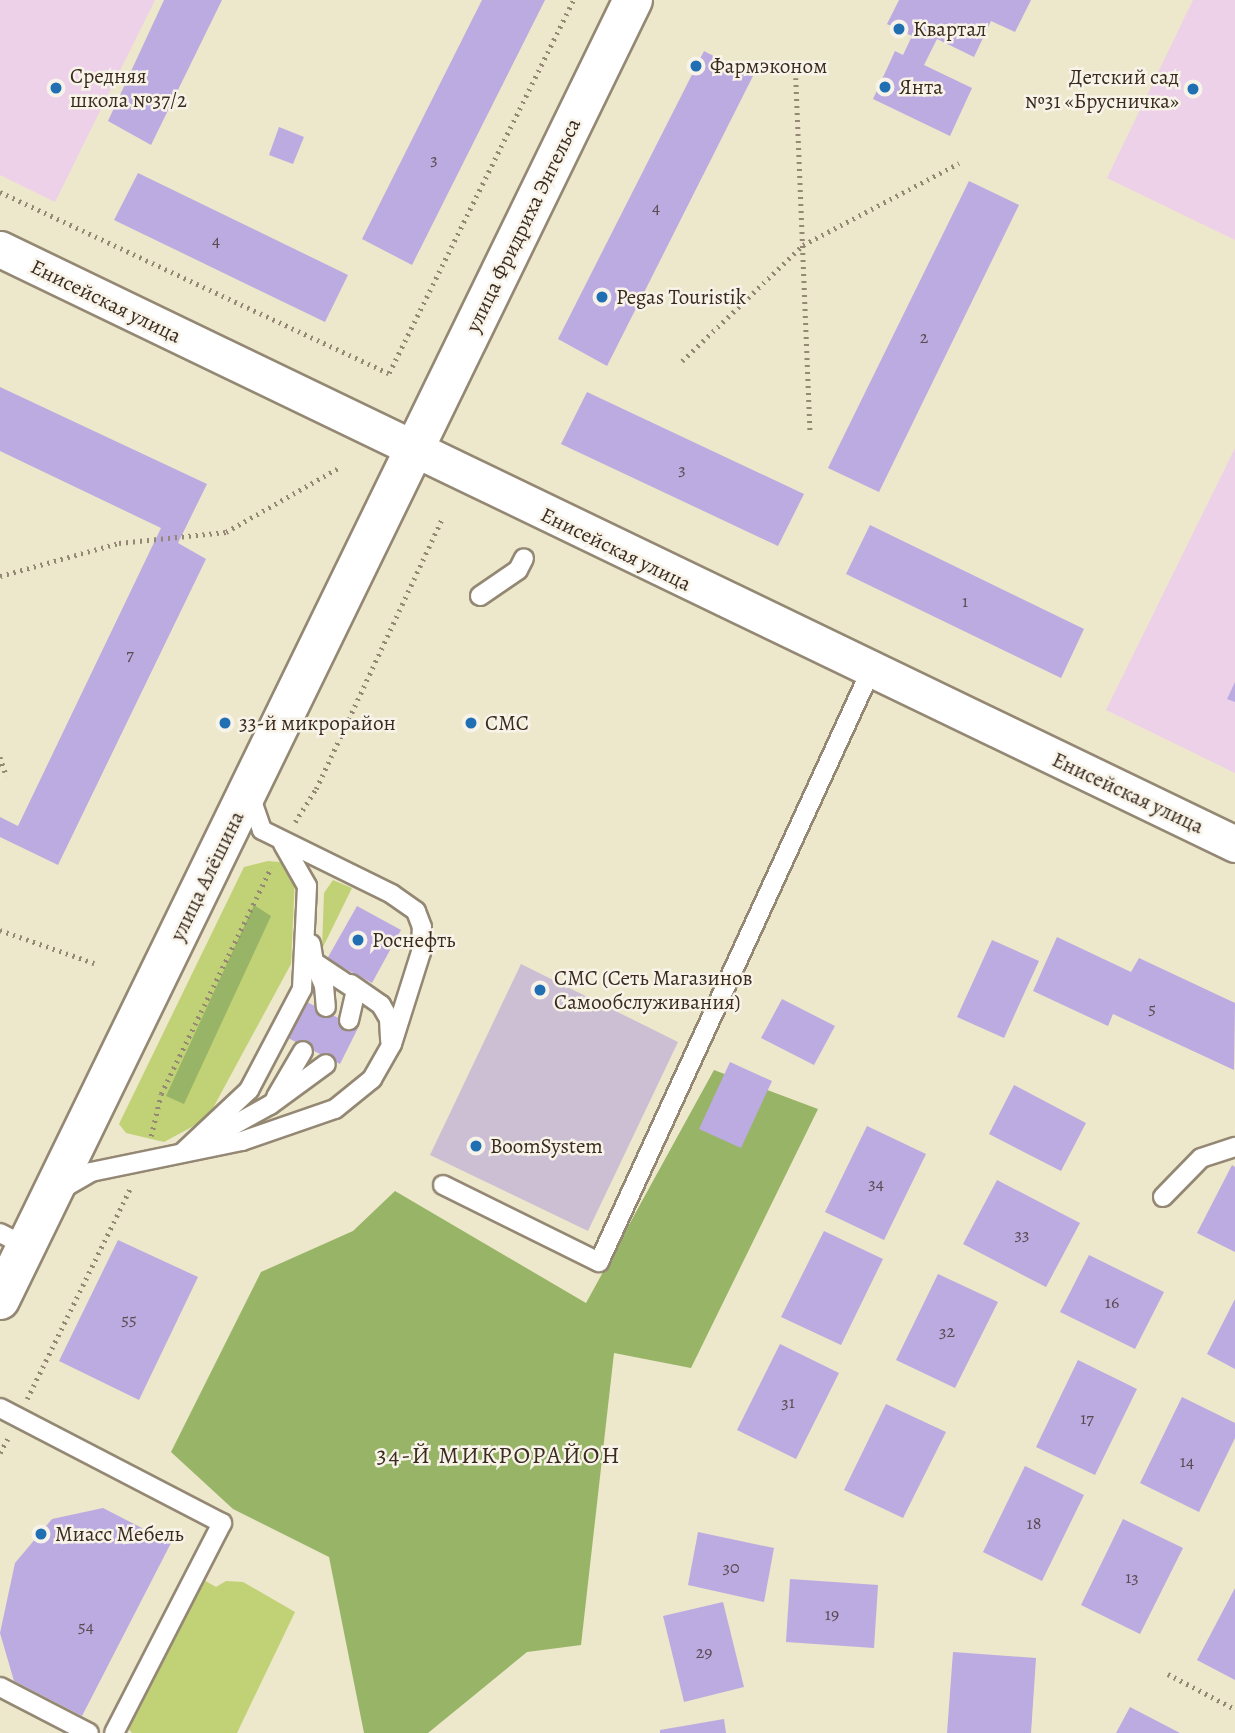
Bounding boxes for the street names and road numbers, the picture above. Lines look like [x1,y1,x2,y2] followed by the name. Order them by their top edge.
[460,114,586,336] street label: улица Фридриха Энгельса
[27,254,185,348] street label: Енисейская улица
[537,502,695,596] street label: Енисейская улица
[1048,747,1208,839] street label: Енисейская улица
[165,807,249,945] street label: улица Алёшина

